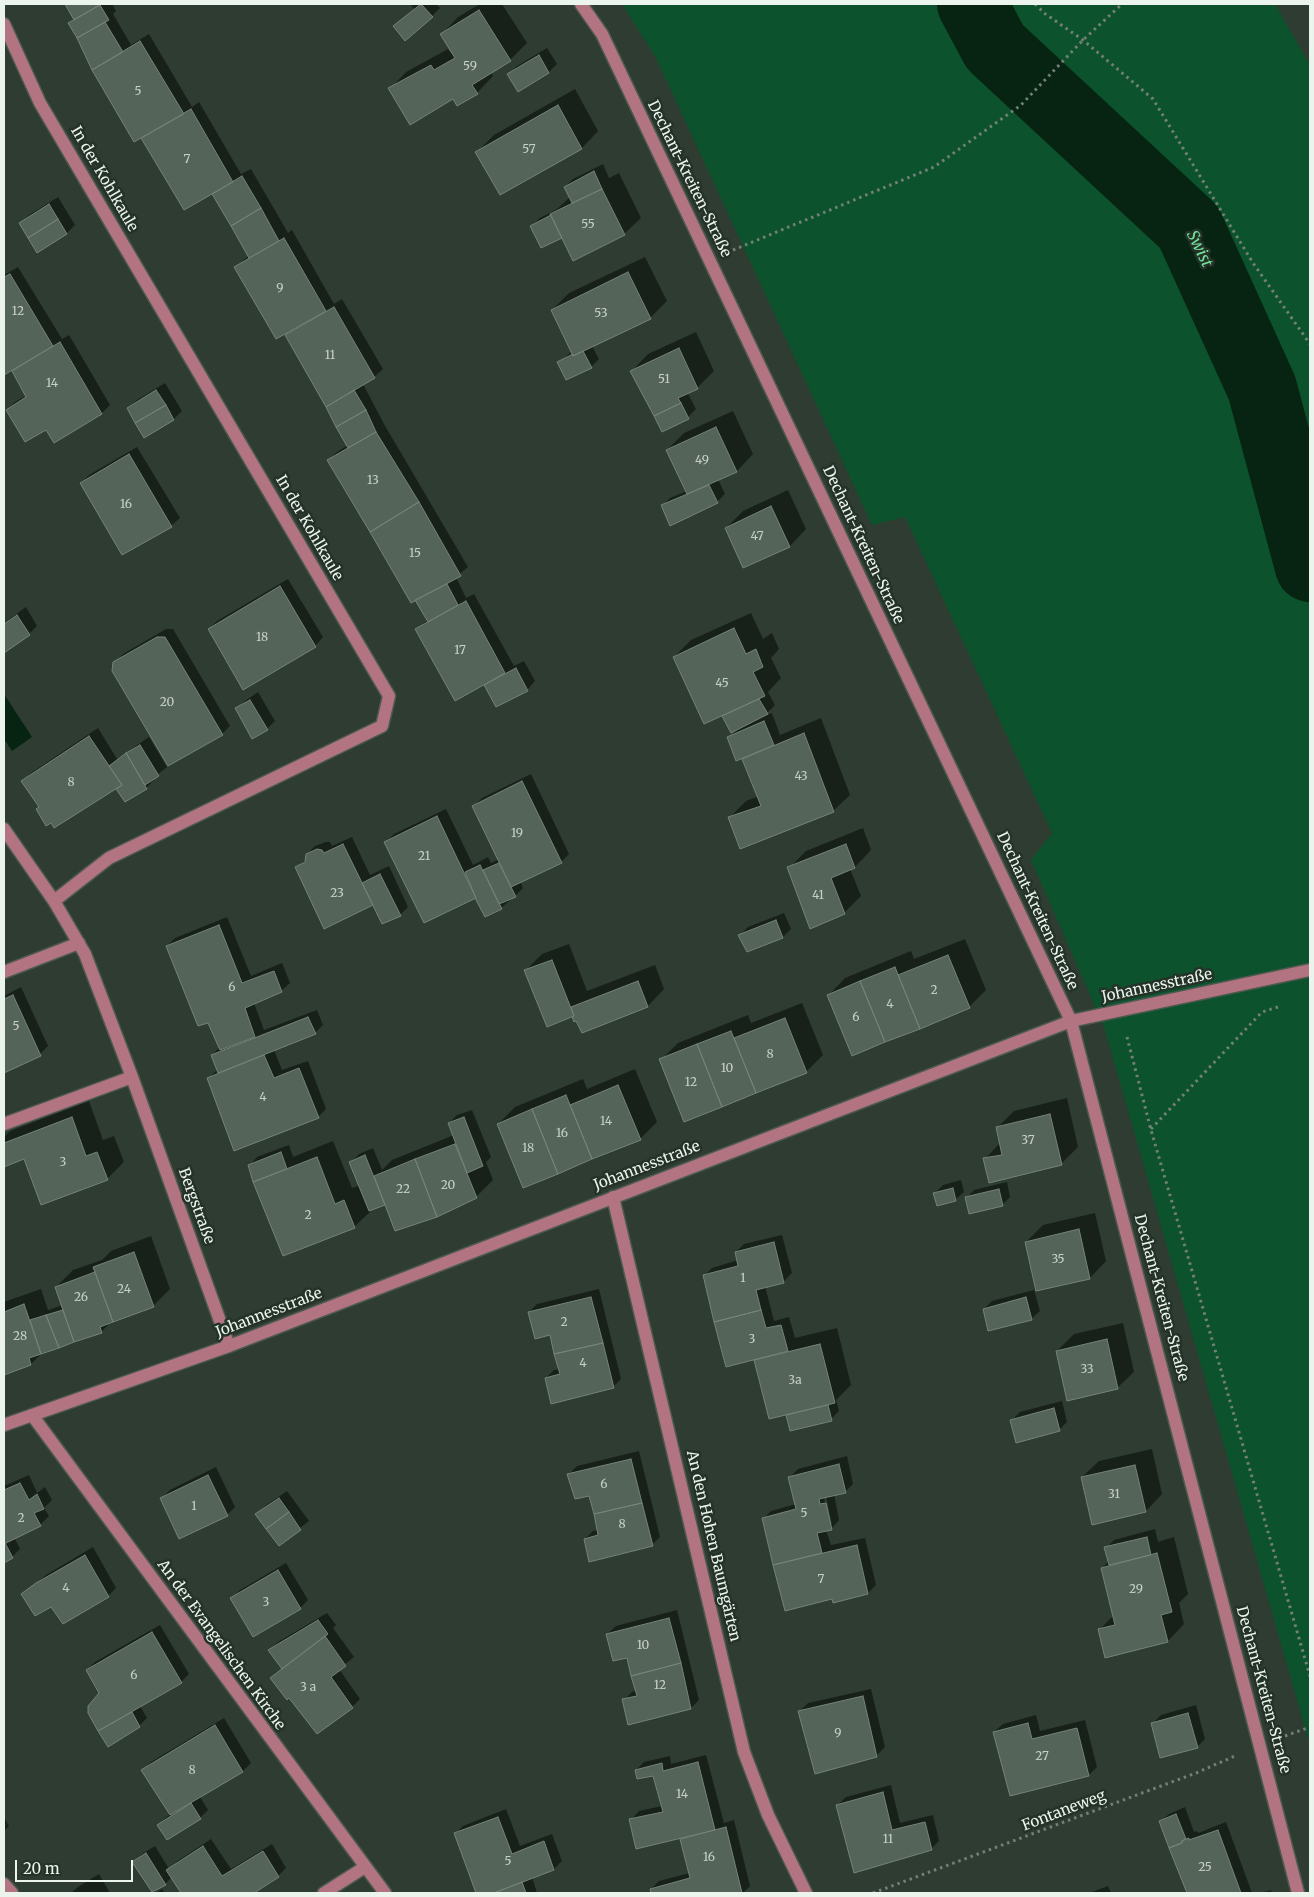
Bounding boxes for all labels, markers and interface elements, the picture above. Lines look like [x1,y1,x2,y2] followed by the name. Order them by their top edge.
[463,60,477,74] house number: 59
[134,85,142,99] house number: 5
[643,98,735,260] street label: Dechant-Kreiten-Straße
[66,123,142,235] street label: In der Kohlkaule
[522,143,536,157] house number: 57
[184,153,190,167] house number: 7
[581,218,595,232] house number: 55
[1182,228,1216,270] water label: Swist
[276,282,284,296] house number: 9
[12,305,24,319] house number: 12
[594,307,608,321] house number: 53
[325,349,335,363] house number: 11
[658,373,670,387] house number: 51
[46,377,58,391] house number: 14
[695,454,709,468] house number: 49
[818,463,908,627] street label: Dechant-Kreiten-Straße
[271,472,347,584] street label: In der Kohlkaule
[367,474,379,488] house number: 13
[120,498,132,512] house number: 16
[750,530,764,544] house number: 47
[409,547,421,561] house number: 15
[256,631,268,645] house number: 18
[454,644,466,658] house number: 17
[715,677,729,691] house number: 45
[160,696,174,710] house number: 20
[794,770,808,784] house number: 43
[67,776,75,790] house number: 8
[511,827,523,841] house number: 19
[992,829,1082,993] street label: Dechant-Kreiten-Straße
[418,850,430,864] house number: 21
[330,887,344,901] house number: 23
[812,889,824,903] house number: 41
[1100,965,1214,1007] street label: Johannesstraße
[228,981,236,995] house number: 6
[930,984,938,998] house number: 2
[886,998,894,1012] house number: 4
[852,1011,860,1025] house number: 6
[12,1020,20,1034] house number: 5
[766,1048,774,1062] house number: 8
[721,1062,733,1076] house number: 10
[685,1076,697,1090] house number: 12
[259,1091,267,1105] house number: 4
[600,1115,612,1129] house number: 14
[556,1127,568,1141] house number: 16
[1021,1134,1035,1148] house number: 37
[591,1137,703,1195] street label: Johannesstraße
[522,1142,534,1156] house number: 18
[60,1156,66,1170] house number: 3
[174,1166,218,1246] street label: Bergstraße
[441,1179,455,1193] house number: 20
[396,1183,410,1197] house number: 22
[304,1209,312,1223] house number: 2
[1130,1212,1192,1384] street label: Dechant-Kreiten-Straße
[1051,1253,1065,1267] house number: 35
[740,1272,746,1286] house number: 1
[117,1283,131,1297] house number: 24
[213,1284,325,1342] street label: Johannesstraße
[74,1291,88,1305] house number: 26
[560,1316,568,1330] house number: 2
[13,1330,27,1344] house number: 28
[749,1333,755,1347] house number: 3
[579,1357,587,1371] house number: 4
[1080,1363,1094,1377] house number: 33
[788,1374,802,1388] house number: 3a
[682,1449,744,1643] street label: An den Hohen Baumgärten
[600,1478,608,1492] house number: 6
[1108,1488,1120,1502] house number: 31
[191,1500,197,1514] house number: 1
[800,1507,808,1521] house number: 5
[17,1512,25,1526] house number: 2
[618,1518,626,1532] house number: 8
[153,1556,289,1734] street label: An der Evangelischen Kirche
[818,1573,824,1587] house number: 7
[62,1582,70,1596] house number: 4
[1129,1583,1143,1597] house number: 29
[263,1596,269,1610] house number: 3
[1232,1604,1294,1776] street label: Dechant-Kreiten-Straße
[637,1639,649,1653] house number: 10
[130,1669,138,1683] house number: 6
[654,1679,666,1693] house number: 12
[300,1681,316,1695] house number: 3 a
[834,1727,842,1741] house number: 9
[1035,1750,1049,1764] house number: 27
[188,1764,196,1778] house number: 8
[1019,1787,1109,1835] street label: Fontaneweg
[676,1788,688,1802] house number: 14
[883,1833,893,1847] house number: 11
[18,1850,135,1882] scale bar
[703,1851,715,1865] house number: 16
[504,1855,512,1869] house number: 5
[23,1859,60,1878] text: 20 m
[1198,1861,1212,1875] house number: 25

